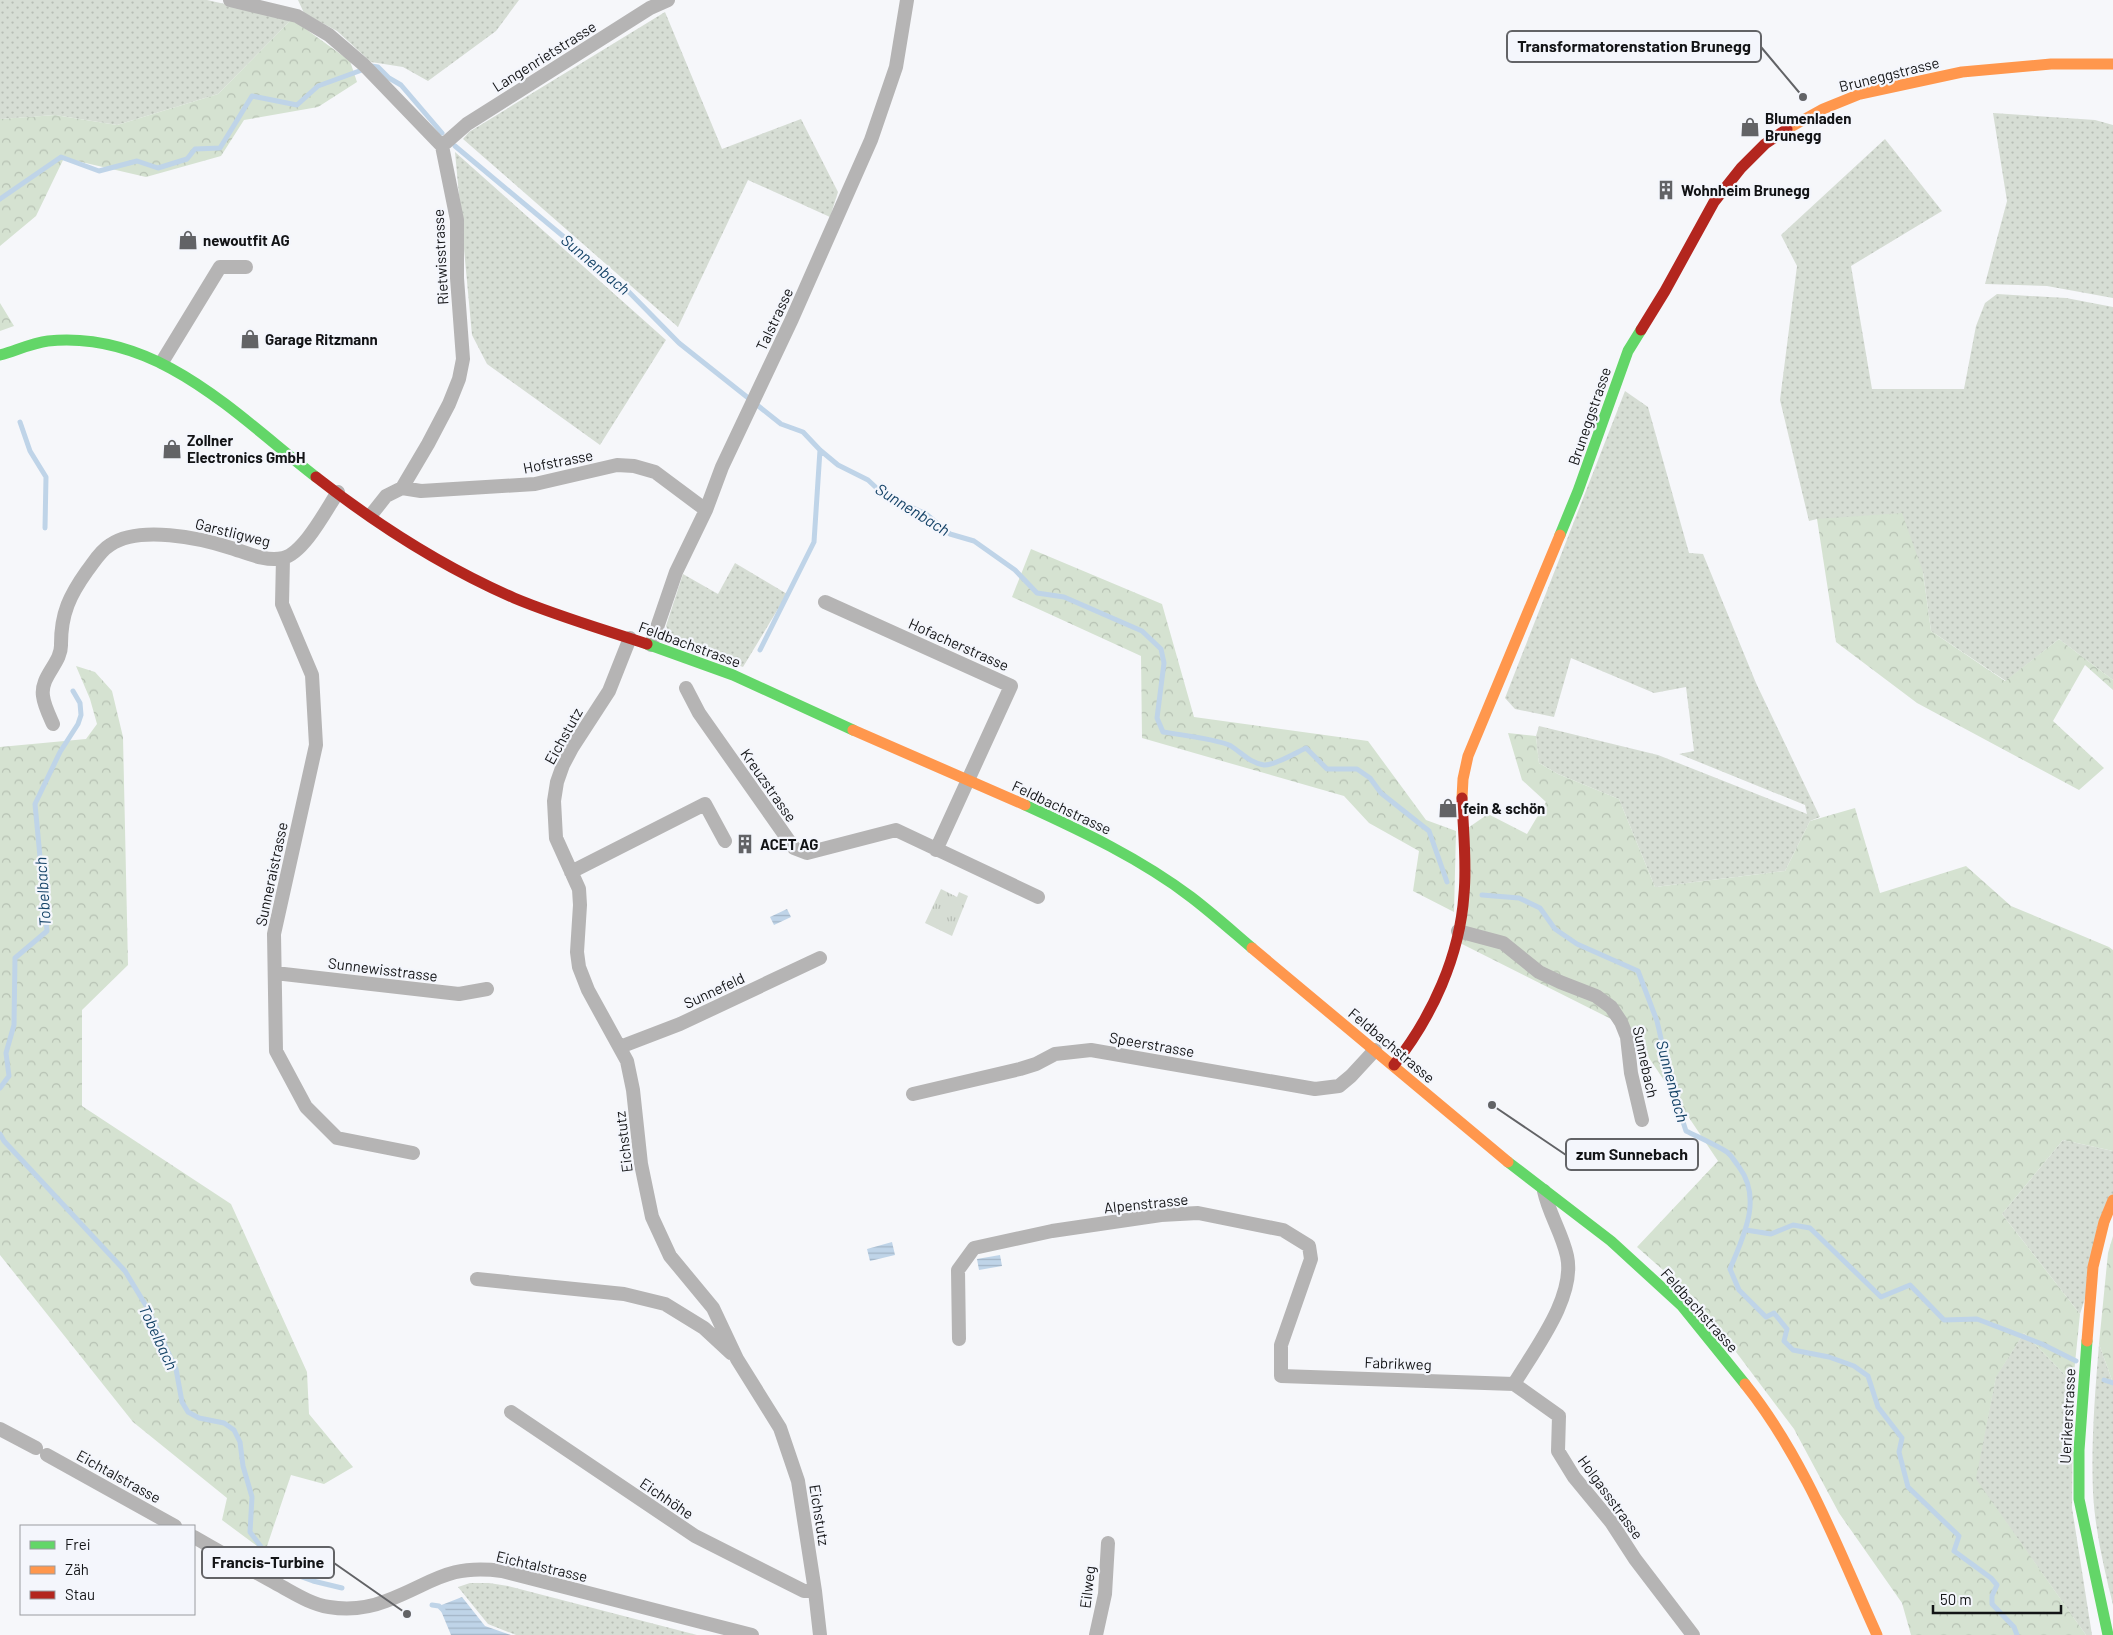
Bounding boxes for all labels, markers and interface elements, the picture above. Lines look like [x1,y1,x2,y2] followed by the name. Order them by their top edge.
[489,17,599,95] street label: Langenrietstrasse
[1507,31,1761,62] callout: Transformatorenstation Brunegg
[1517,36,1751,55] text: Transformatorenstation Brunegg
[1837,53,1941,95] street label: Bruneggstrasse
[1765,109,1851,144] place label: Blumenladen Brunegg
[1739,116,1761,138] shop icon: Blumenladen Brunegg
[1655,179,1677,201] building icon: Wohnheim Brunegg
[1681,181,1810,199] place label: Wohnheim Brunegg
[429,209,451,305] street label: Rietwisstrasse
[177,229,199,251] shop icon: newoutfit AG
[558,230,634,298] water label: Sunnenbach
[203,231,290,249] place label: newoutfit AG
[752,285,796,353] street label: Talstrasse
[239,328,261,350] shop icon: Garage Ritzmann
[265,330,378,348] place label: Garage Ritzmann
[1564,364,1614,468] street label: Bruneggstrasse
[187,431,306,466] place label: Zollner Electronics GmbH
[161,438,183,460] shop icon: Zollner Electronics GmbH
[521,445,595,477] street label: Hofstrasse
[872,479,954,539] water label: Sunnenbach
[194,514,272,550] street label: Garstligweg
[906,614,1012,674] street label: Hofacherstrasse
[637,617,743,671] street label: Feldbachstrasse
[540,704,586,767] street label: Eichstutz
[737,745,801,825] street label: Kreuzstrasse
[1010,776,1114,838] street label: Feldbachstrasse
[1437,797,1459,819] shop icon: fein & schön
[1463,799,1545,817] place label: fein & schön
[251,820,291,928] street label: Sunneraistrasse
[734,833,756,855] building icon: ACET AG
[760,835,818,853] place label: ACET AG
[30,857,54,927] water label: Tobelbach
[327,953,439,985] street label: Sunnewisstrasse
[681,968,747,1012] street label: Sunnefeld
[1345,1004,1439,1086] street label: Feldbachstrasse
[1630,1025,1662,1099] street label: Sunnebach
[1108,1028,1196,1060] street label: Speerstrasse
[1653,1038,1693,1124] water label: Sunnenbach
[610,1110,636,1174] street label: Eichstutz
[1566,1139,1698,1170] callout: zum Sunnebach
[1576,1144,1688,1163] text: zum Sunnebach
[1103,1190,1189,1216] street label: Alpenstrasse
[1657,1264,1743,1356] street label: Feldbachstrasse
[136,1301,182,1373] water label: Tobelbach
[1364,1353,1432,1373] street label: Fabrikweg
[2056,1368,2078,1464] street label: Uerikerstrasse
[74,1446,164,1506] street label: Eichtalstrasse
[1575,1452,1647,1542] street label: Holgassstrasse
[637,1474,697,1522] street label: Eichhöhe
[806,1483,834,1547] street label: Eichstutz
[20,1525,195,1615] legend
[65,1535,91,1553] text: Frei
[202,1547,334,1578] callout: Francis-Turbine
[495,1547,589,1585] street label: Eichtalstrasse
[212,1552,325,1571] text: Francis-Turbine
[65,1560,89,1578] text: Zäh
[1075,1565,1099,1609] street label: Eilweg
[1933,1582,2060,1614] scale bar
[65,1585,95,1603] text: Stau
[1940,1590,1972,1608] text: 50 m

